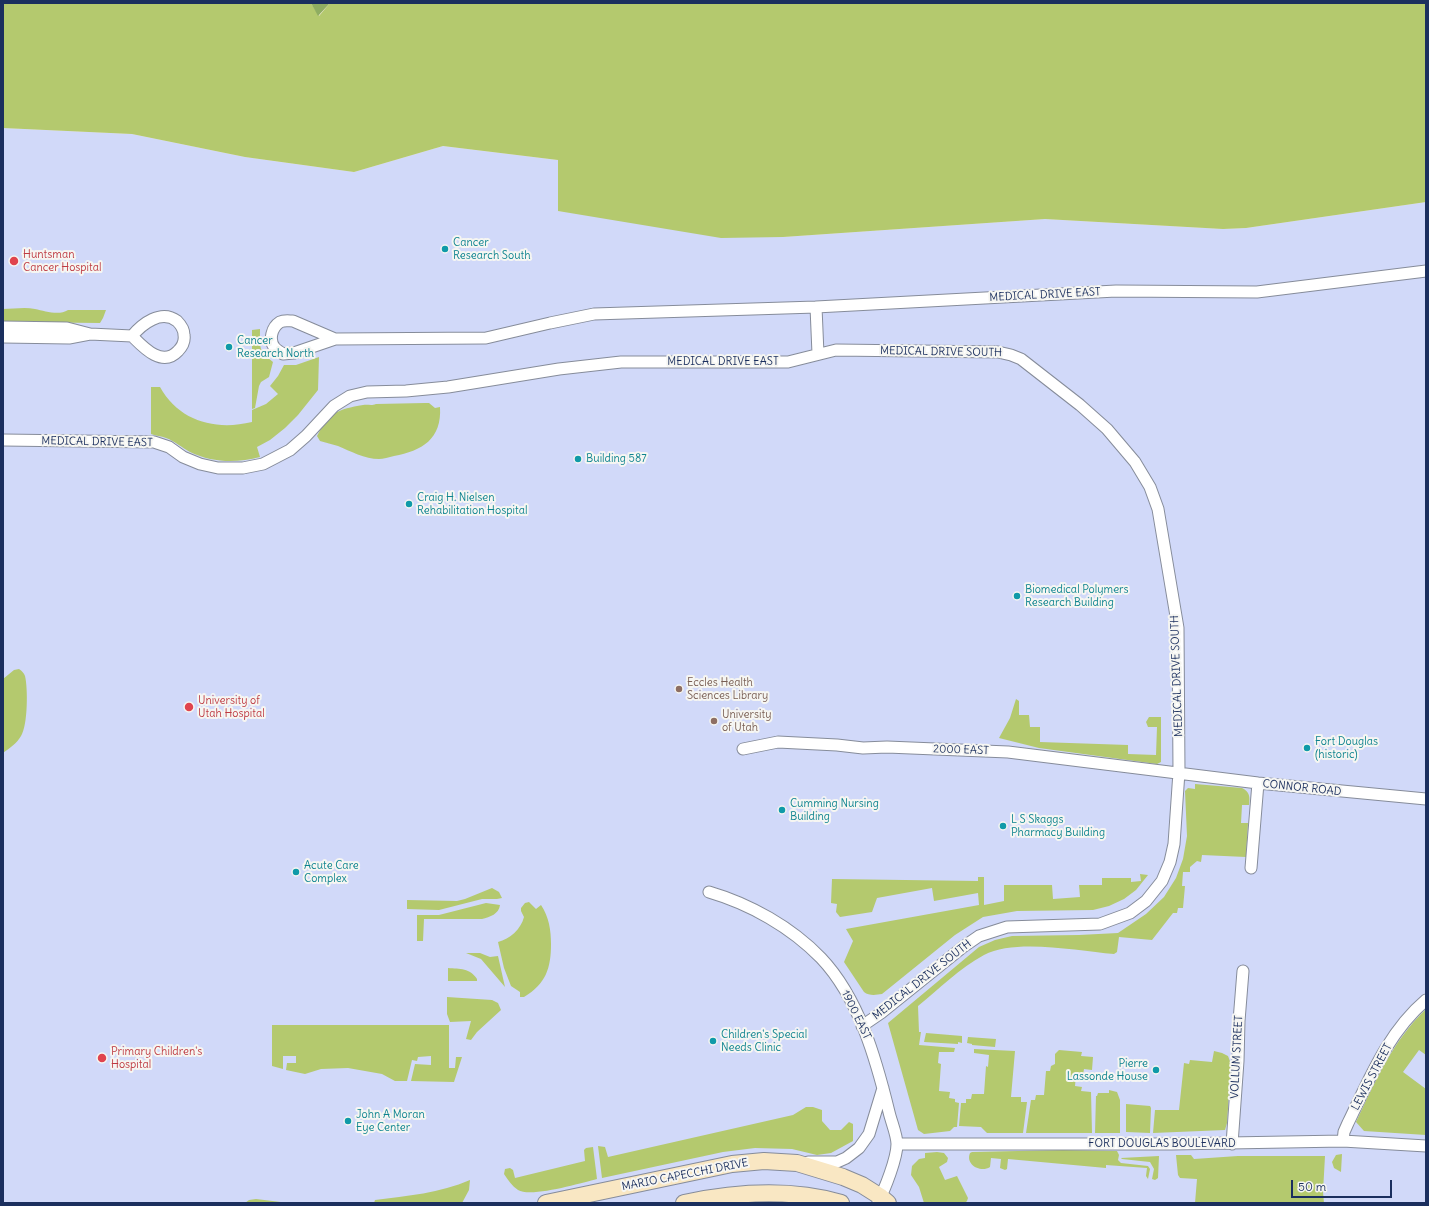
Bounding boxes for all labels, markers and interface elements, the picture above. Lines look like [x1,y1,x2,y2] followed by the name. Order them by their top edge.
[453,236,531,262] place label: Cancer Research South
[440,244,450,254] marker: Cancer Research South
[23,248,102,274] place label: Huntsman Cancer Hospital
[8,255,20,267] marker: Huntsman Cancer Hospital
[989,285,1101,305] street label: MEDICAL DRIVE EAST
[237,334,314,360] place label: Cancer Research North
[224,342,234,352] marker: Cancer Research North
[880,344,1002,360] street label: MEDICAL DRIVE SOUTH
[667,355,779,369] street label: MEDICAL DRIVE EAST
[41,434,153,450] street label: MEDICAL DRIVE EAST
[586,452,647,466] place label: Building 587
[573,454,583,464] marker: Building 587
[417,491,527,517] place label: Craig H. Nielsen Rehabilitation Hospital
[404,499,414,509] marker: Craig H. Nielsen Rehabilitation Hospital
[1025,583,1129,609] place label: Biomedical Polymers Research Building
[1012,591,1022,601] marker: Biomedical Polymers Research Building
[1168,615,1186,737] street label: MEDICAL DRIVE SOUTH
[687,676,768,702] place label: Eccles Health Sciences Library
[674,684,684,694] marker: Eccles Health Sciences Library
[198,694,265,720] place label: University of Utah Hospital
[183,701,195,713] marker: University of Utah Hospital
[722,708,771,734] place label: University of Utah
[709,716,719,726] marker: University of Utah
[1315,735,1378,761] place label: Fort Douglas (historic)
[933,742,989,758] street label: 2000 EAST
[1302,743,1312,753] marker: Fort Douglas (historic)
[1262,777,1342,799] street label: CONNOR ROAD
[790,797,879,823] place label: Cumming Nursing Building
[777,805,787,815] marker: Cumming Nursing Building
[1011,813,1105,839] place label: L S Skaggs Pharmacy Building
[998,821,1008,831] marker: L S Skaggs Pharmacy Building
[304,859,359,885] place label: Acute Care Complex
[291,867,301,877] marker: Acute Care Complex
[870,937,974,1023] street label: MEDICAL DRIVE SOUTH
[838,988,874,1042] street label: 1900 EAST
[1228,1015,1246,1099] street label: VOLLUM STREET
[721,1028,807,1054] place label: Children's Special Needs Clinic
[708,1036,718,1046] marker: Children's Special Needs Clinic
[1349,1041,1395,1113] street label: LEWIS STREET
[111,1045,202,1071] place label: Primary Children's Hospital
[96,1052,108,1064] marker: Primary Children's Hospital
[1067,1057,1148,1083] place label: Pierre Lassonde House
[1151,1065,1161,1075] marker: Pierre Lassonde House
[356,1108,425,1134] place label: John A Moran Eye Center
[343,1116,353,1126] marker: John A Moran Eye Center
[1088,1137,1236,1151] street label: FORT DOUGLAS BOULEVARD
[621,1156,749,1194] street label: MARIO CAPECCHI DRIVE
[1293,1172,1394,1198] scale bar
[1298,1179,1326,1194] text: 50 m

